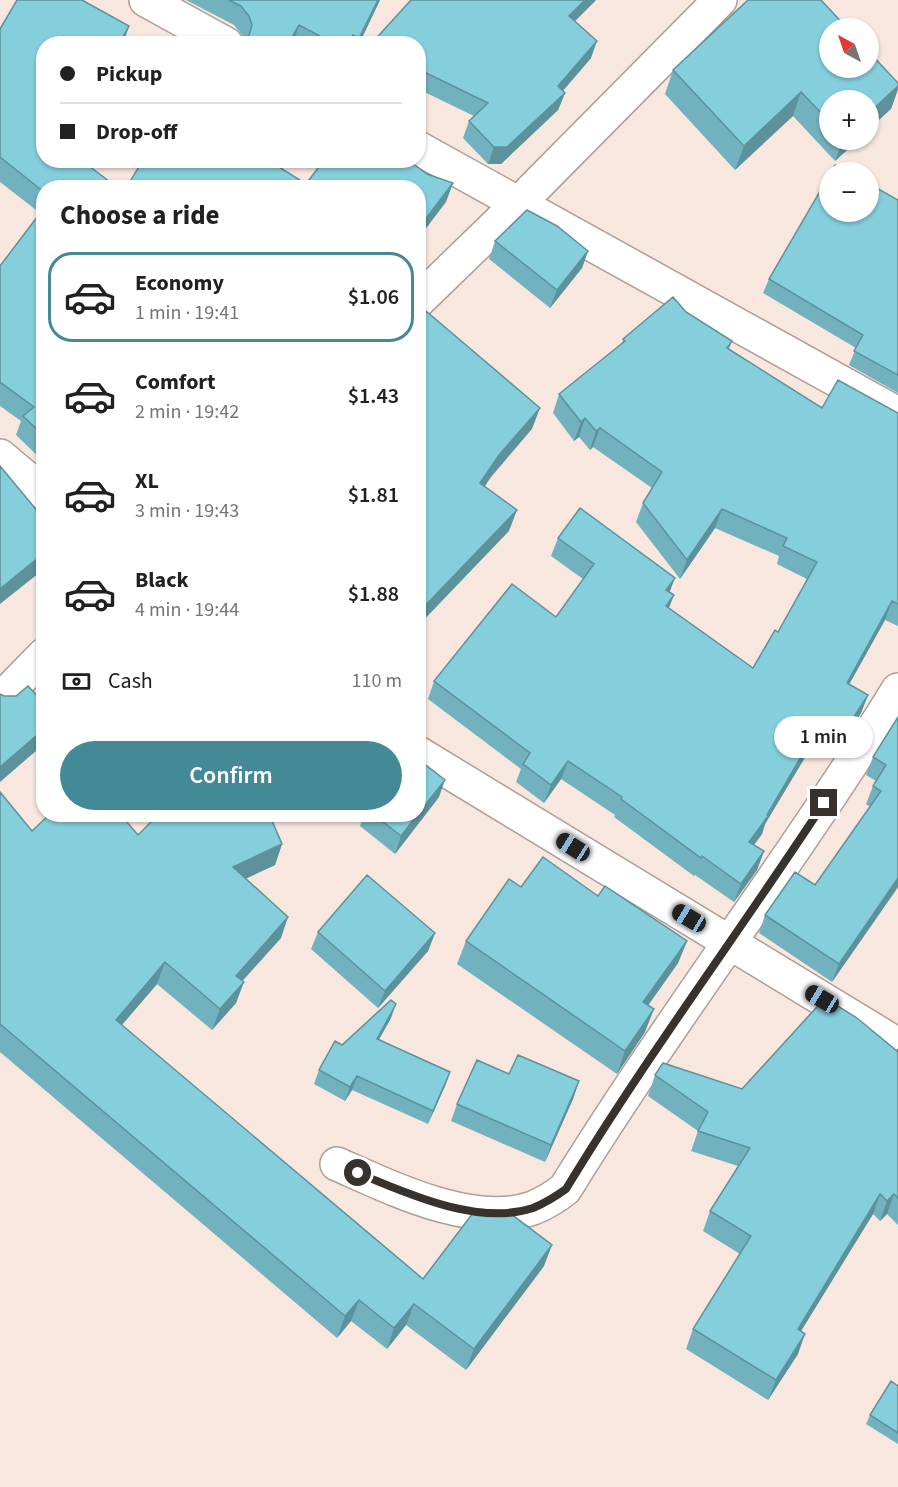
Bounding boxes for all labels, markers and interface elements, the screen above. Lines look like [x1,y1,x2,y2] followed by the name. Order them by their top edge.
[819,18,879,78] north arrow
[819,18,879,222] map controls
[96,58,162,90] text: Pickup
[819,90,879,150] button: +
[96,116,177,148] text: Drop-off
[819,162,879,222] button: −
[60,196,220,235] text: Choose a ride
[135,267,224,299] text: Economy
[63,270,117,324] icon: car
[348,281,399,313] text: $1.06
[135,299,239,327] text: 1 min · 19:41
[135,366,216,398] text: Comfort
[63,369,117,423] icon: car
[348,380,399,412] text: $1.43
[135,398,239,426] text: 2 min · 19:42
[135,465,159,497] text: XL
[63,468,117,522] icon: car
[348,479,399,511] text: $1.81
[135,497,239,525] text: 3 min · 19:43
[135,564,189,596] text: Black
[63,567,117,621] icon: car
[348,578,399,610] text: $1.88
[135,596,239,624] text: 4 min · 19:44
[60,665,93,698] icon: cash
[108,665,153,697] text: Cash
[352,667,402,695] text: 110 m
[774,716,874,758] callout: 1 min
[800,723,847,751] text: 1 min
[60,741,402,810] button: Confirm
[810,789,837,816] route end
[553,830,593,864] car
[669,901,709,935] car
[802,982,842,1016] car
[344,1159,371,1186] route start

